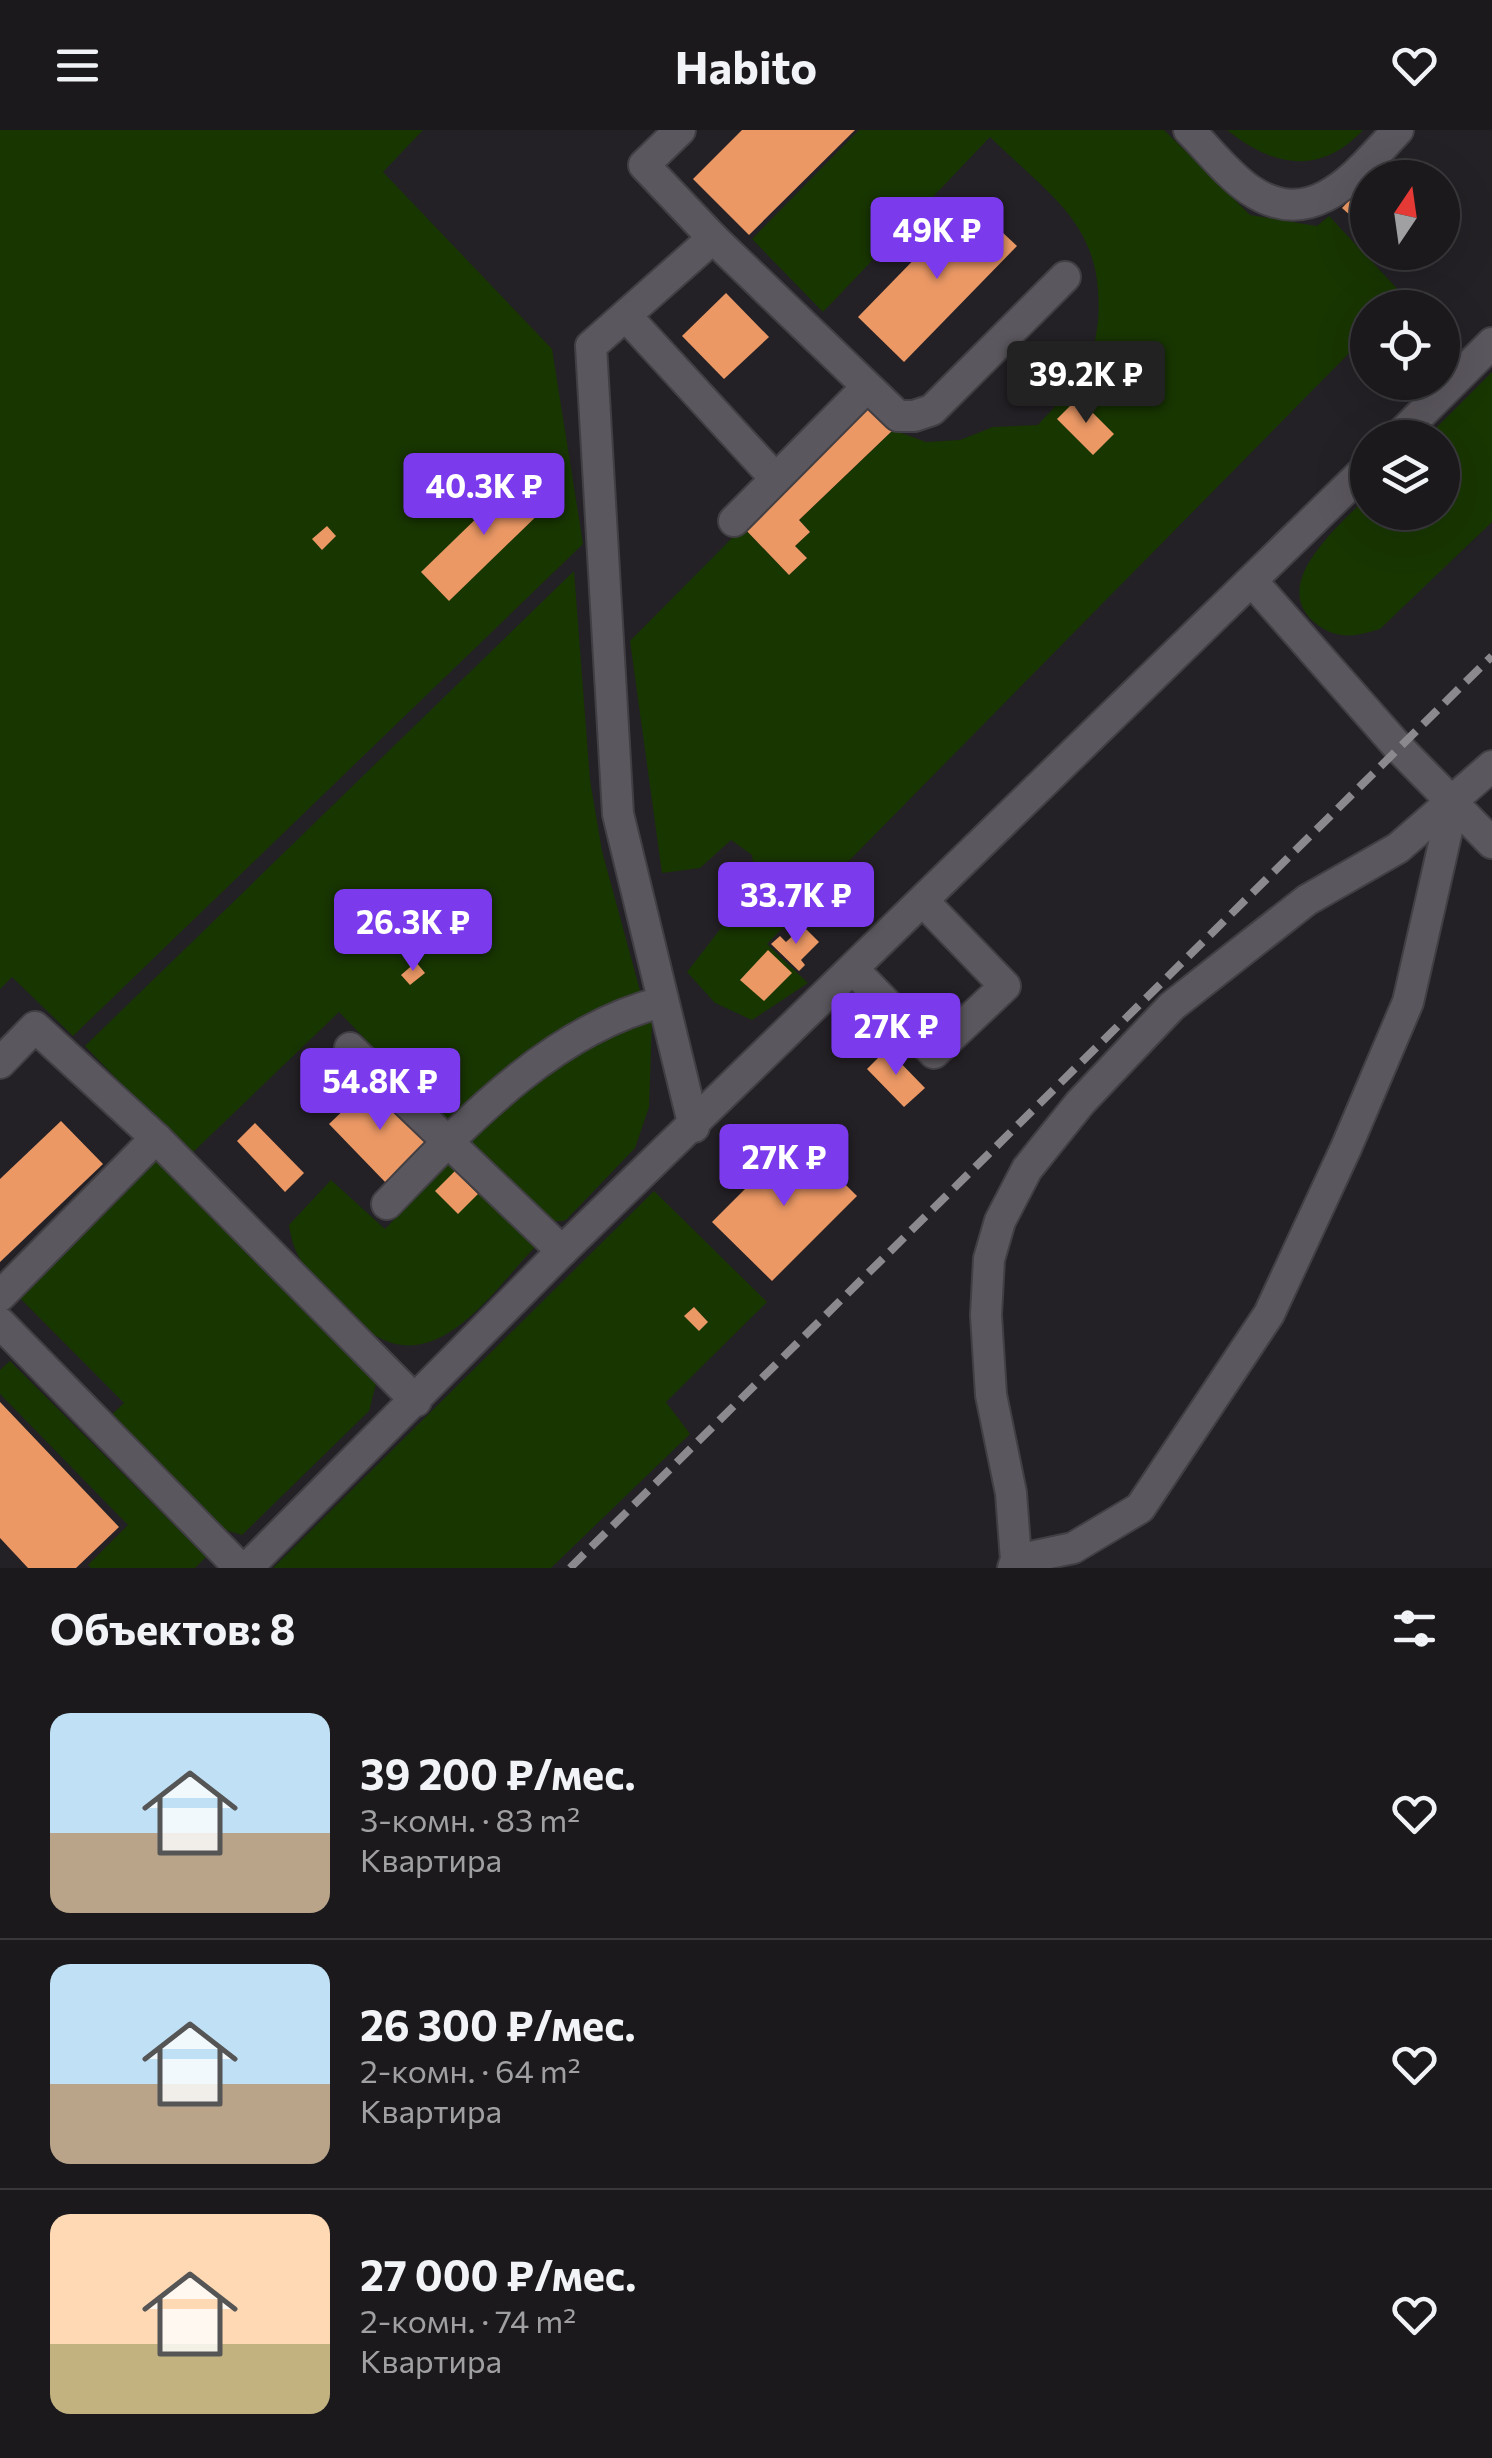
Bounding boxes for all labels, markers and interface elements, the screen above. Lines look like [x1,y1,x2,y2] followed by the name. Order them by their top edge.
[50,38,105,93] icon: menu
[675,38,817,93] text: Habito
[1387,38,1442,93] icon: heart
[1350,160,1460,270] north arrow
[1350,160,1460,530] map controls
[867,197,1007,282] pin: 49K ₽
[893,209,981,249] text: 49K ₽
[1350,290,1460,400] button: locate
[994,341,1178,426] pin: 39.2K ₽
[1029,353,1143,393] text: 39.2K ₽
[1350,420,1460,530] button: layers
[392,453,576,538] pin: 40.3K ₽
[425,465,543,505] text: 40.3K ₽
[704,862,888,947] pin: 33.7K ₽
[740,874,852,914] text: 33.7K ₽
[321,889,505,974] pin: 26.3K ₽
[356,901,470,941] text: 26.3K ₽
[826,993,966,1078] pin: 27K ₽
[853,1005,939,1045] text: 27K ₽
[288,1048,472,1133] pin: 54.8K ₽
[322,1060,438,1100] text: 54.8K ₽
[714,1124,854,1209] pin: 27K ₽
[741,1136,827,1176] text: 27K ₽
[1387,1601,1442,1656] icon: filters
[50,1602,295,1654] text: Объектов: 8
[360,1747,636,1799] text: 39 200 ₽/мес.
[130,1753,250,1873] icon: home
[1387,1786,1442,1841] icon: heart
[360,1799,580,1839] text: 3-комн. · 83 m²
[360,1839,502,1879] text: Квартира
[360,1998,636,2050] text: 26 300 ₽/мес.
[130,2004,250,2124] icon: home
[1387,2037,1442,2092] icon: heart
[360,2050,581,2090] text: 2-комн. · 64 m²
[360,2090,502,2130] text: Квартира
[360,2248,636,2300] text: 27 000 ₽/мес.
[130,2254,250,2374] icon: home
[1387,2287,1442,2342] icon: heart
[360,2300,576,2340] text: 2-комн. · 74 m²
[360,2340,502,2380] text: Квартира

